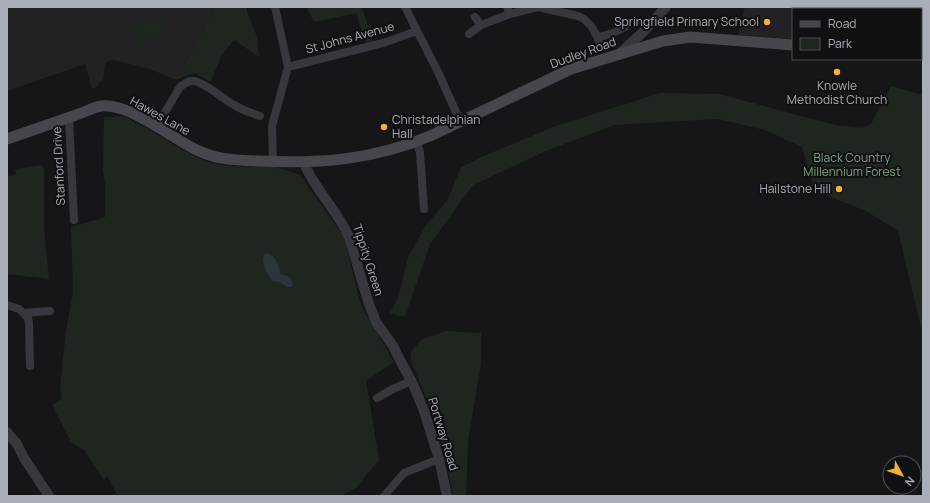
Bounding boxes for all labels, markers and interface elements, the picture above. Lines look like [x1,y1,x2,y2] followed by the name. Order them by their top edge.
[792,8,922,60] legend
[614,13,759,30] place label: Springfield Primary School
[828,15,856,32] text: Road
[304,17,396,58] street label: St Johns Avenue
[762,17,772,27] marker: Springfield Primary School
[547,33,618,72] street label: Dudley Road
[828,35,853,52] text: Park
[832,67,842,77] marker: Knowle Methodist Church
[787,77,887,108] place label: Knowle Methodist Church
[127,92,193,139] street label: Hawes Lane
[392,111,480,142] place label: Christadelphian Hall
[379,122,389,132] marker: Christadelphian Hall
[48,126,69,206] street label: Stanford Drive
[803,149,901,180] park label: Black Country Millennium Forest
[759,180,831,197] place label: Hailstone Hill
[834,184,844,194] marker: Hailstone Hill
[349,222,388,298] street label: Tippity Green
[424,395,463,473] street label: Portway Road
[882,455,922,495] north arrow
[902,474,918,490] text: N

